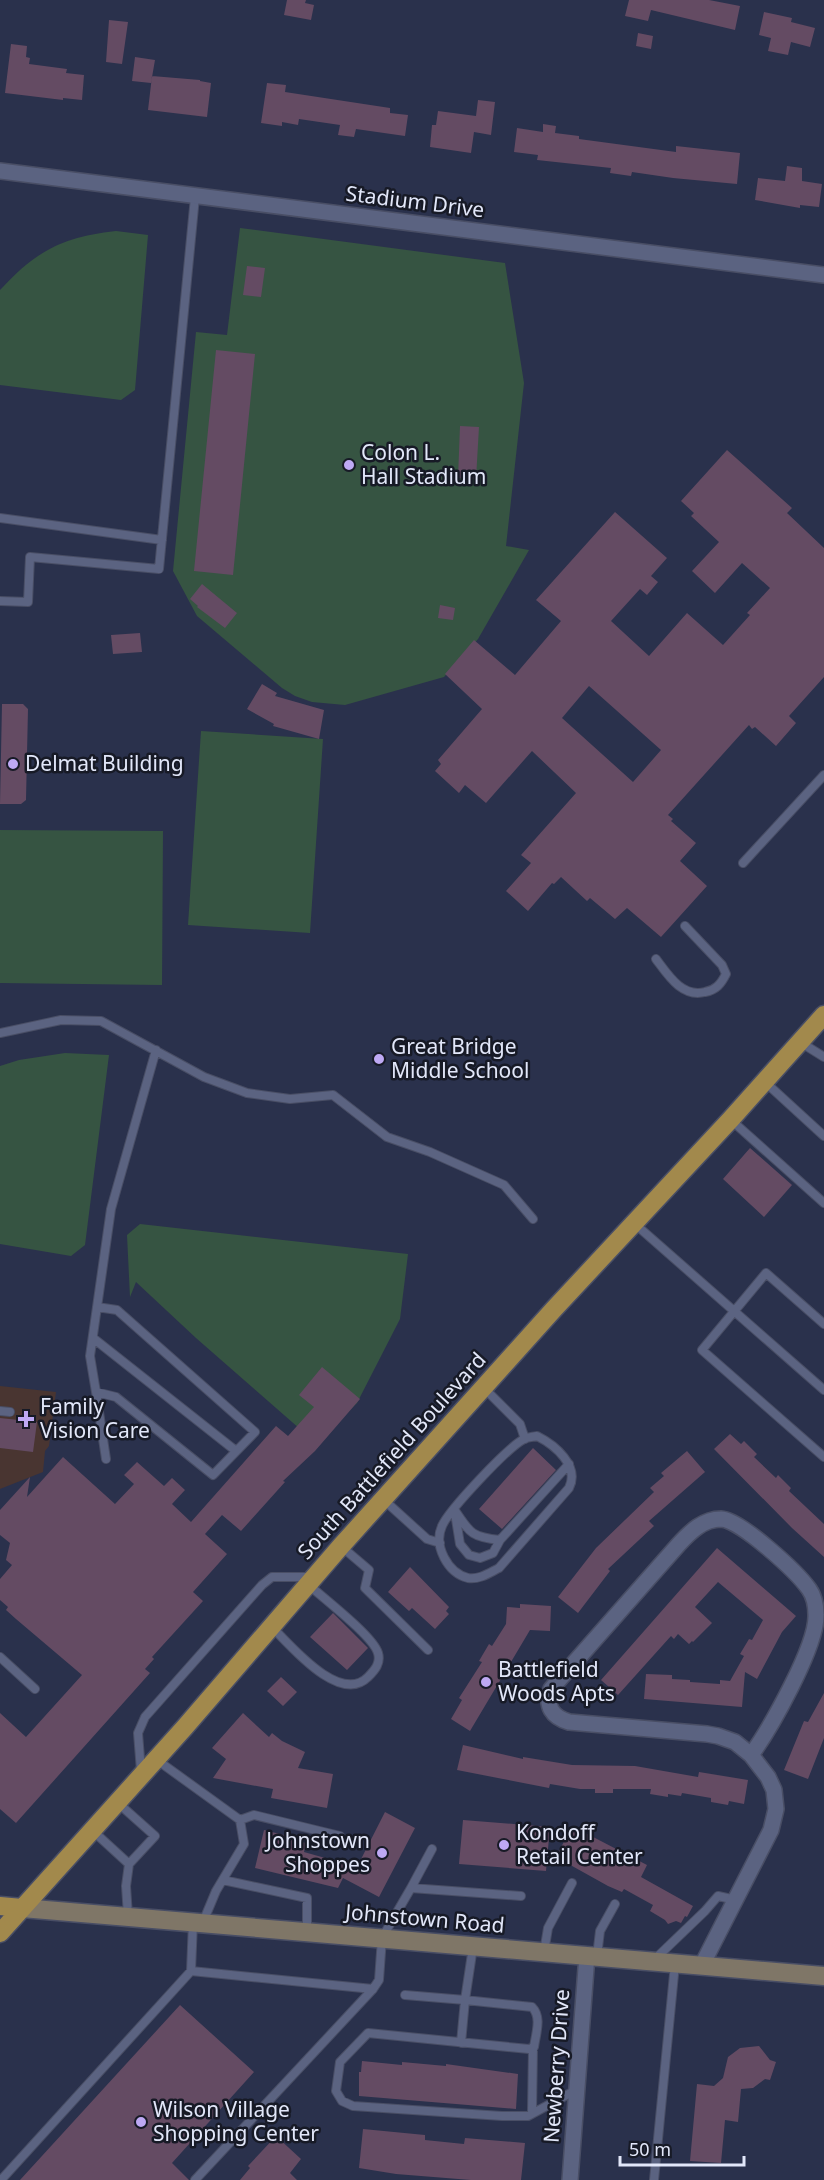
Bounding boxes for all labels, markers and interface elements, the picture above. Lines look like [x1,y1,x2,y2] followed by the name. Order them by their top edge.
[344,179,486,223] street label: Stadium Drive
[361,438,486,490] place label: Colon L. Hall Stadium
[342,458,356,472] marker: Colon L. Hall Stadium
[25,749,184,777] place label: Delmat Building
[6,757,20,771] marker: Delmat Building
[391,1032,529,1084] place label: Great Bridge Middle School
[372,1052,386,1066] marker: Great Bridge Middle School
[291,1346,492,1565] street label: South Battlefield Boulevard
[40,1392,150,1444] place label: Family Vision Care
[17,1410,35,1428] marker: Family Vision Care
[498,1655,615,1707] place label: Battlefield Woods Apts
[479,1675,493,1689] marker: Battlefield Woods Apts
[516,1818,643,1870] place label: Kondoff Retail Center
[264,1826,370,1878] place label: Johnstown Shoppes
[497,1838,511,1852] marker: Kondoff Retail Center
[375,1846,389,1860] marker: Johnstown Shoppes
[342,1897,506,1939] street label: Johnstown Road
[537,1988,575,2144] street label: Newberry Drive
[153,2095,319,2147] place label: Wilson Village Shopping Center
[134,2115,148,2129] marker: Wilson Village Shopping Center
[620,2129,744,2167] scale bar
[629,2137,671,2161] text: 50 m

